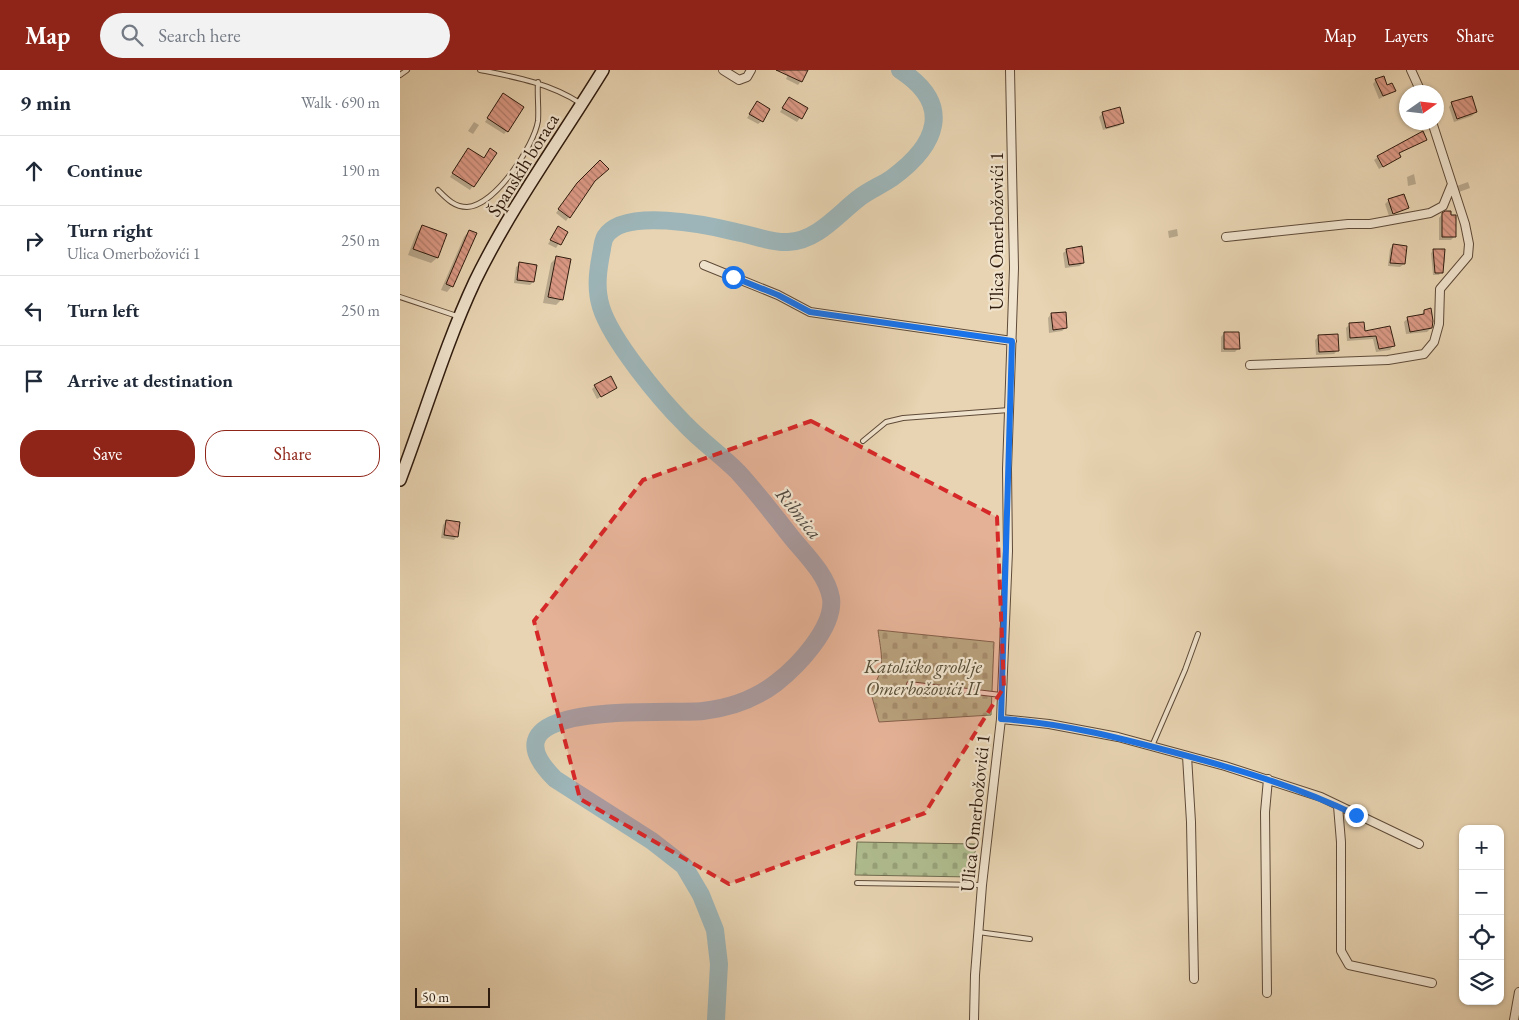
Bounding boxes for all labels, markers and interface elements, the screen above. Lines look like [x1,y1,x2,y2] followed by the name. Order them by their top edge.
[100,13,450,58] search box
[25,20,70,51] text: Map
[118,21,146,49] icon: search
[158,23,241,48] text: Search here
[1324,24,1356,47] text: Map
[1384,24,1428,47] text: Layers
[1456,24,1494,47] text: Share
[1399,85,1444,130] north arrow
[20,89,71,116] text: 9 min
[301,92,380,113] text: Walk · 690 m
[481,108,565,221] street label: Španskih boraca
[984,152,1009,310] street label: Ulica Omerbožovići 1
[20,157,48,185] icon: ahead
[67,158,142,183] text: Continue
[341,160,380,181] text: 190 m
[67,218,153,243] text: Turn right
[20,227,48,255] icon: right
[341,230,380,251] text: 250 m
[67,243,201,264] text: Ulica Omerbožovići 1
[722,266,745,289] route start
[20,297,48,325] icon: left
[67,298,139,323] text: Turn left
[341,300,380,321] text: 250 m
[20,367,48,395] icon: arrive
[67,368,233,393] text: Arrive at destination
[20,430,195,477] button: Save
[205,430,380,477] button: Share
[770,481,828,545] water label: Ribnica
[863,654,982,701] park label: Katoličko groblje Omerbožovići II
[954,733,996,893] street label: Ulica Omerbožovići 1
[1345,804,1368,827] route end
[1459,825,1504,1005] map controls
[1459,825,1504,870] button: +
[1459,870,1504,915] button: −
[1459,915,1504,960] button: locate
[1459,960,1504,1005] button: layers
[415,985,490,1008] scale bar
[422,988,449,1006] text: 50 m

